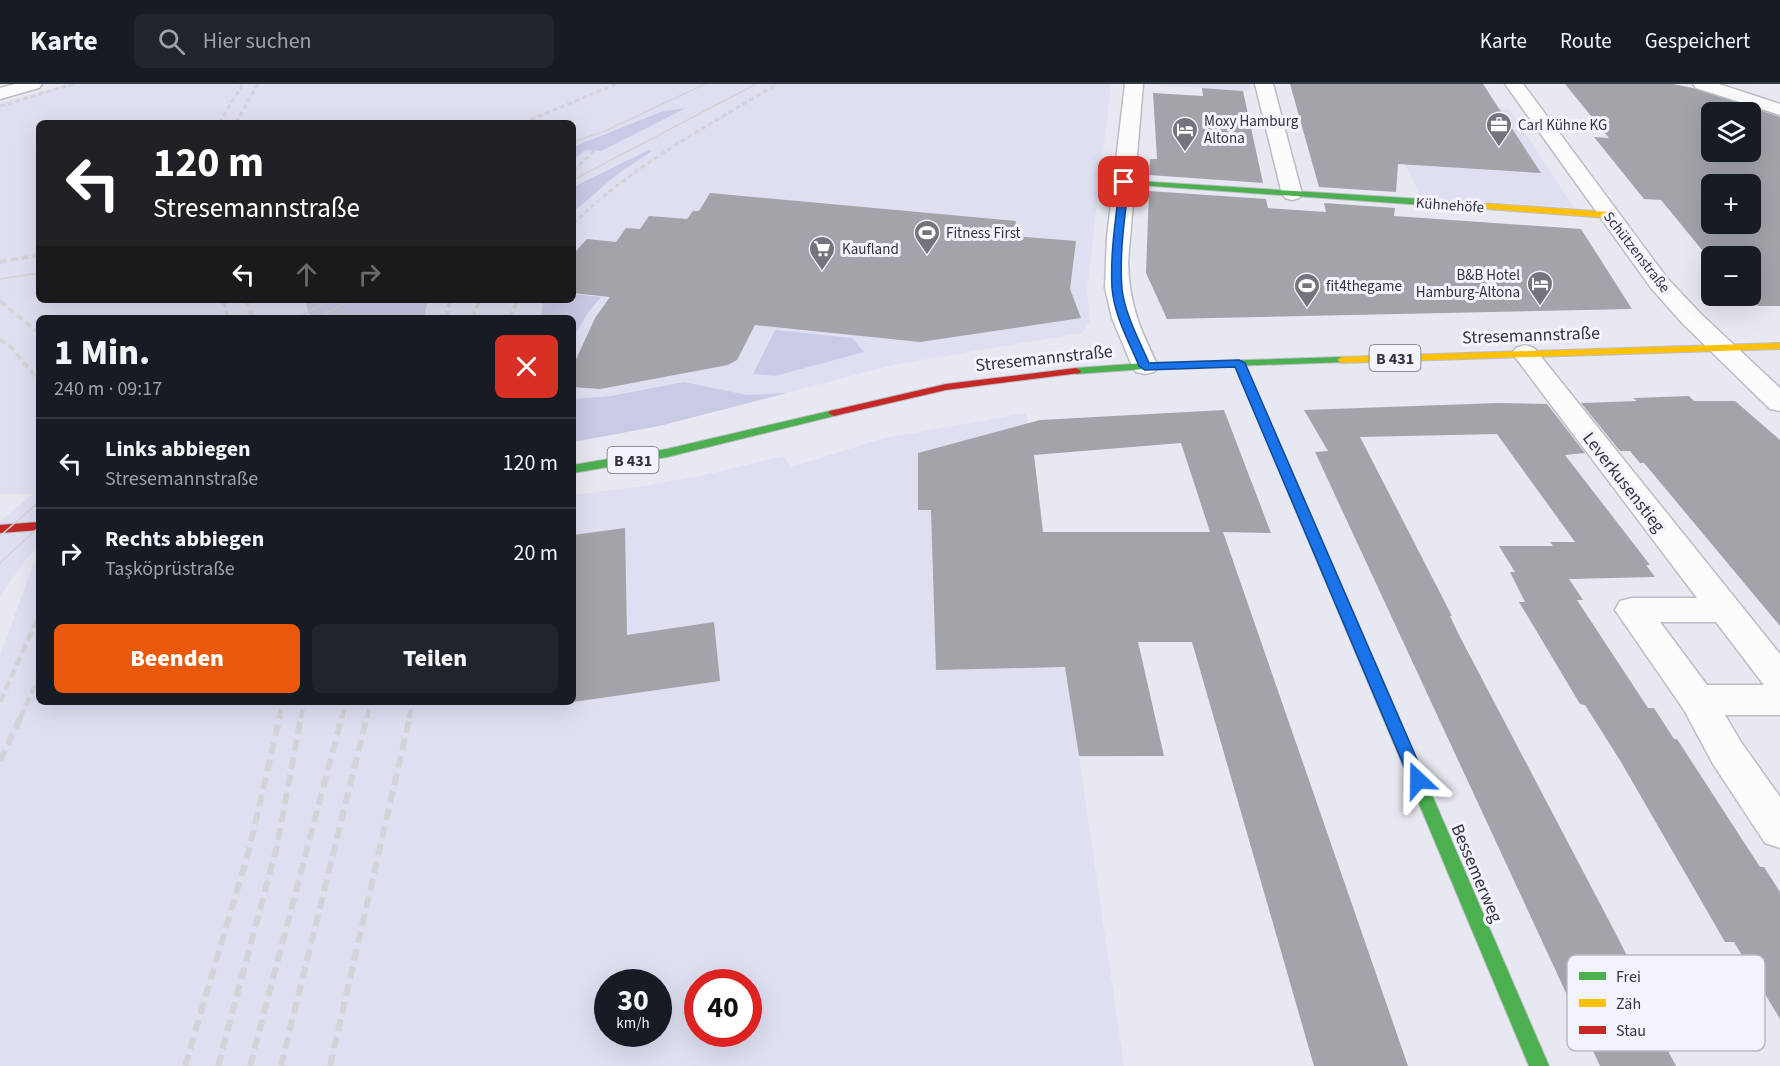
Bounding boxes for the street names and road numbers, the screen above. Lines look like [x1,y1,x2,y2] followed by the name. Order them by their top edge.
[1415,193,1485,218] street label: Kühnehöfe
[1598,207,1675,297] street label: Schützenstraße
[1462,321,1600,350] street label: Stresemannstraße
[974,339,1114,378] street label: Stresemannstraße
[1370,345,1420,371] road number: B 431
[1576,427,1671,538] street label: Leverkusenstieg
[608,447,658,473] road number: B 431
[1445,820,1508,926] street label: Bessemerweg

